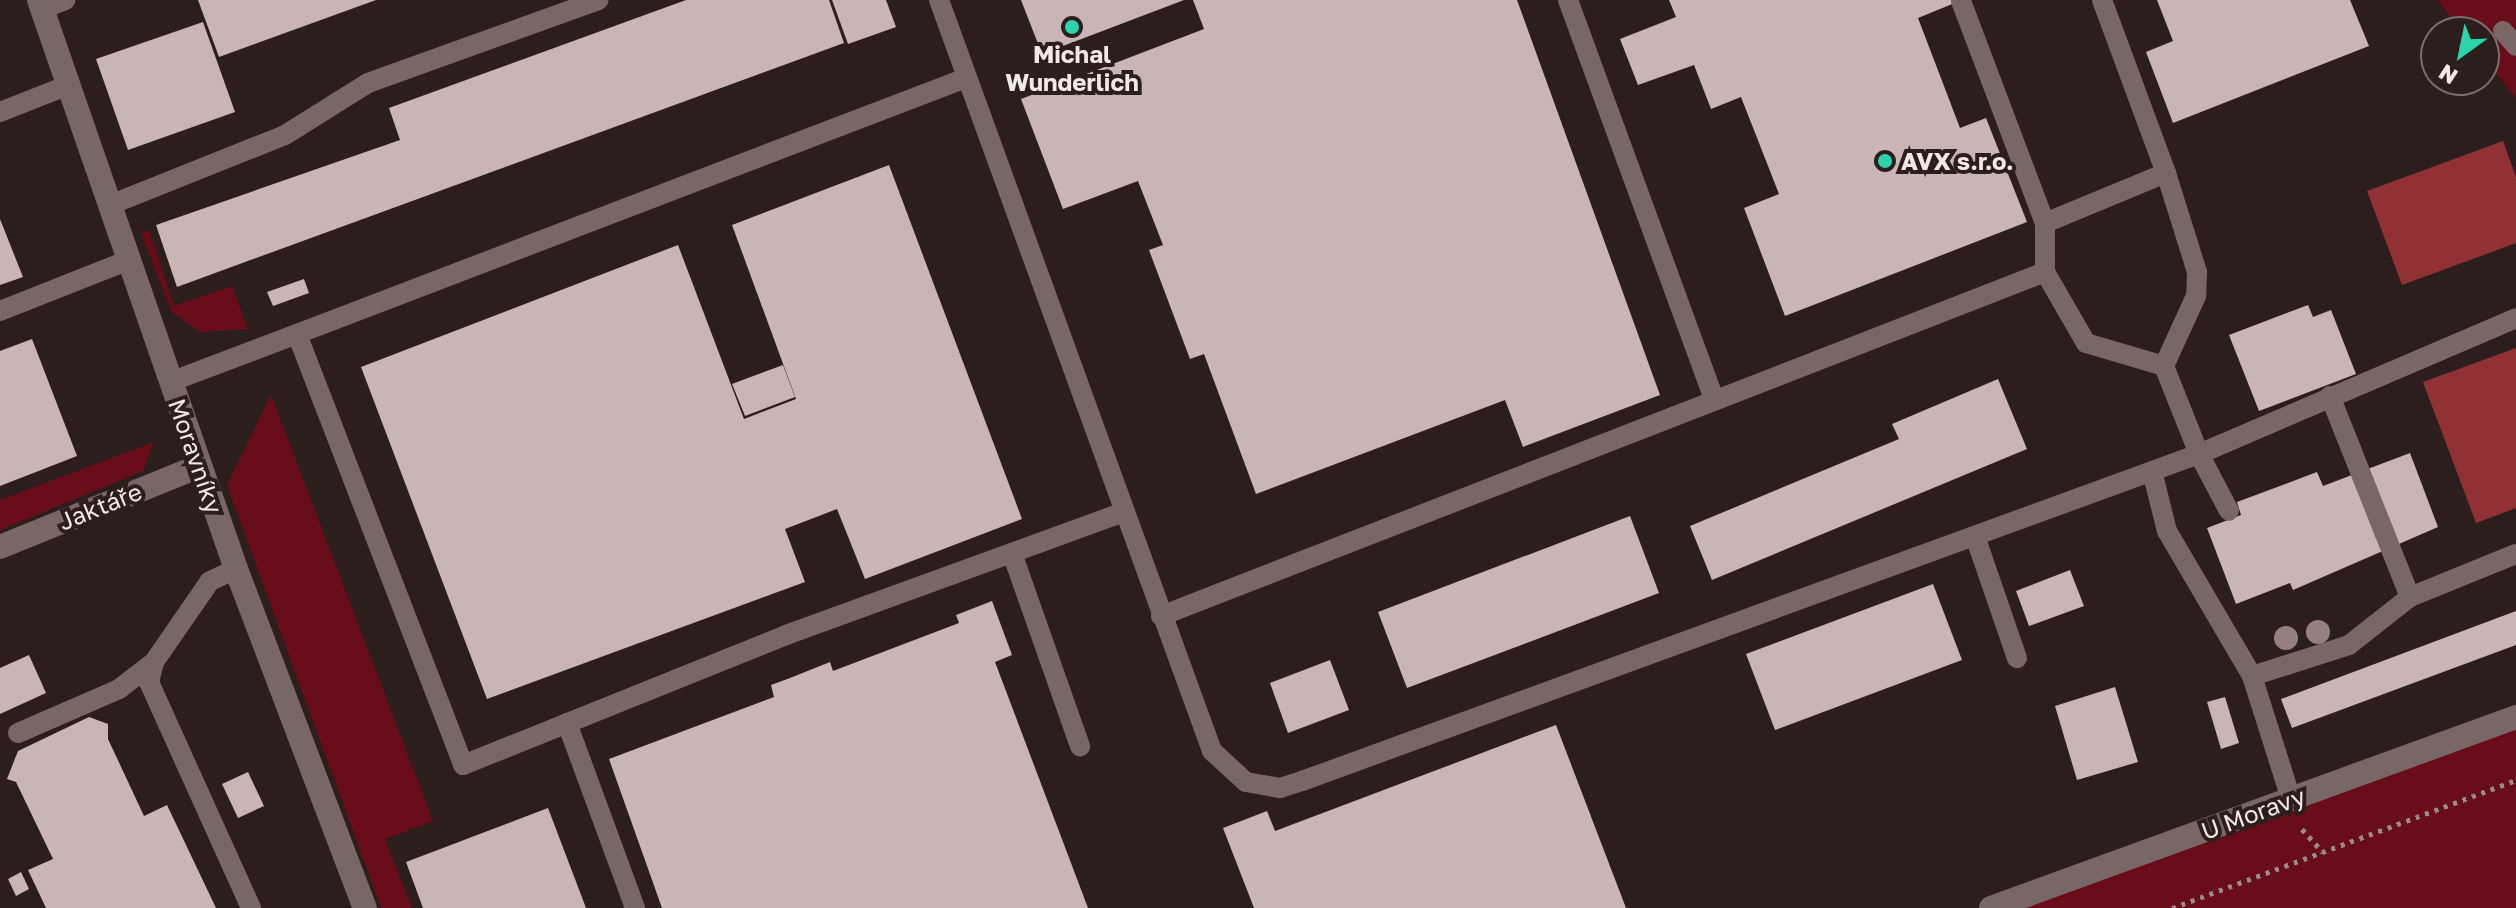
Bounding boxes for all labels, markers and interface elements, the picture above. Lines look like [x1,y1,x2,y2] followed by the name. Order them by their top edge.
[2420,16,2500,96] north arrow
[1063,18,1081,36] marker: Michal Wunderlich
[1005,40,1139,96] place label: Michal Wunderlich
[2433,59,2462,91] text: N
[1901,147,2014,175] place label: AVX s.r.o.
[1876,152,1894,170] marker: AVX s.r.o.
[163,395,229,517] street label: Moravníky
[54,476,146,536] street label: Jaktáře
[2197,781,2309,845] street label: U Moravy

